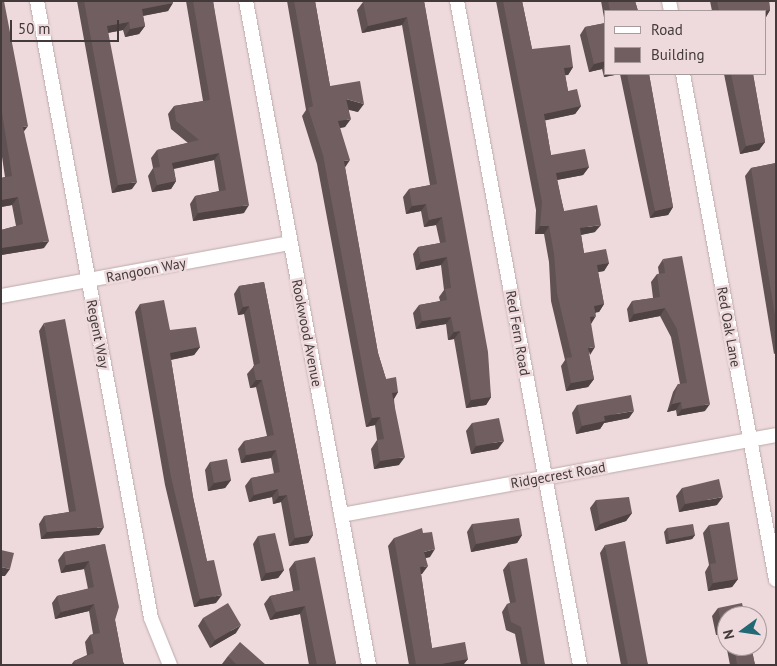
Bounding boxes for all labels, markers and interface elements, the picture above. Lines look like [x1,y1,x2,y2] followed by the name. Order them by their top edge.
[12,10,121,42] scale bar
[604,10,767,75] legend
[18,19,51,38] text: 50 m
[651,20,683,39] text: Road
[651,45,705,64] text: Building
[105,254,187,286] street label: Rangoon Way
[288,278,326,388] street label: Rookwood Avenue
[714,285,744,369] street label: Red Oak Lane
[502,289,534,377] street label: Red Fern Road
[83,298,113,370] street label: Regent Way
[509,458,607,492] street label: Ridgecrest Road
[717,606,767,656] north arrow
[719,628,738,641] text: N

